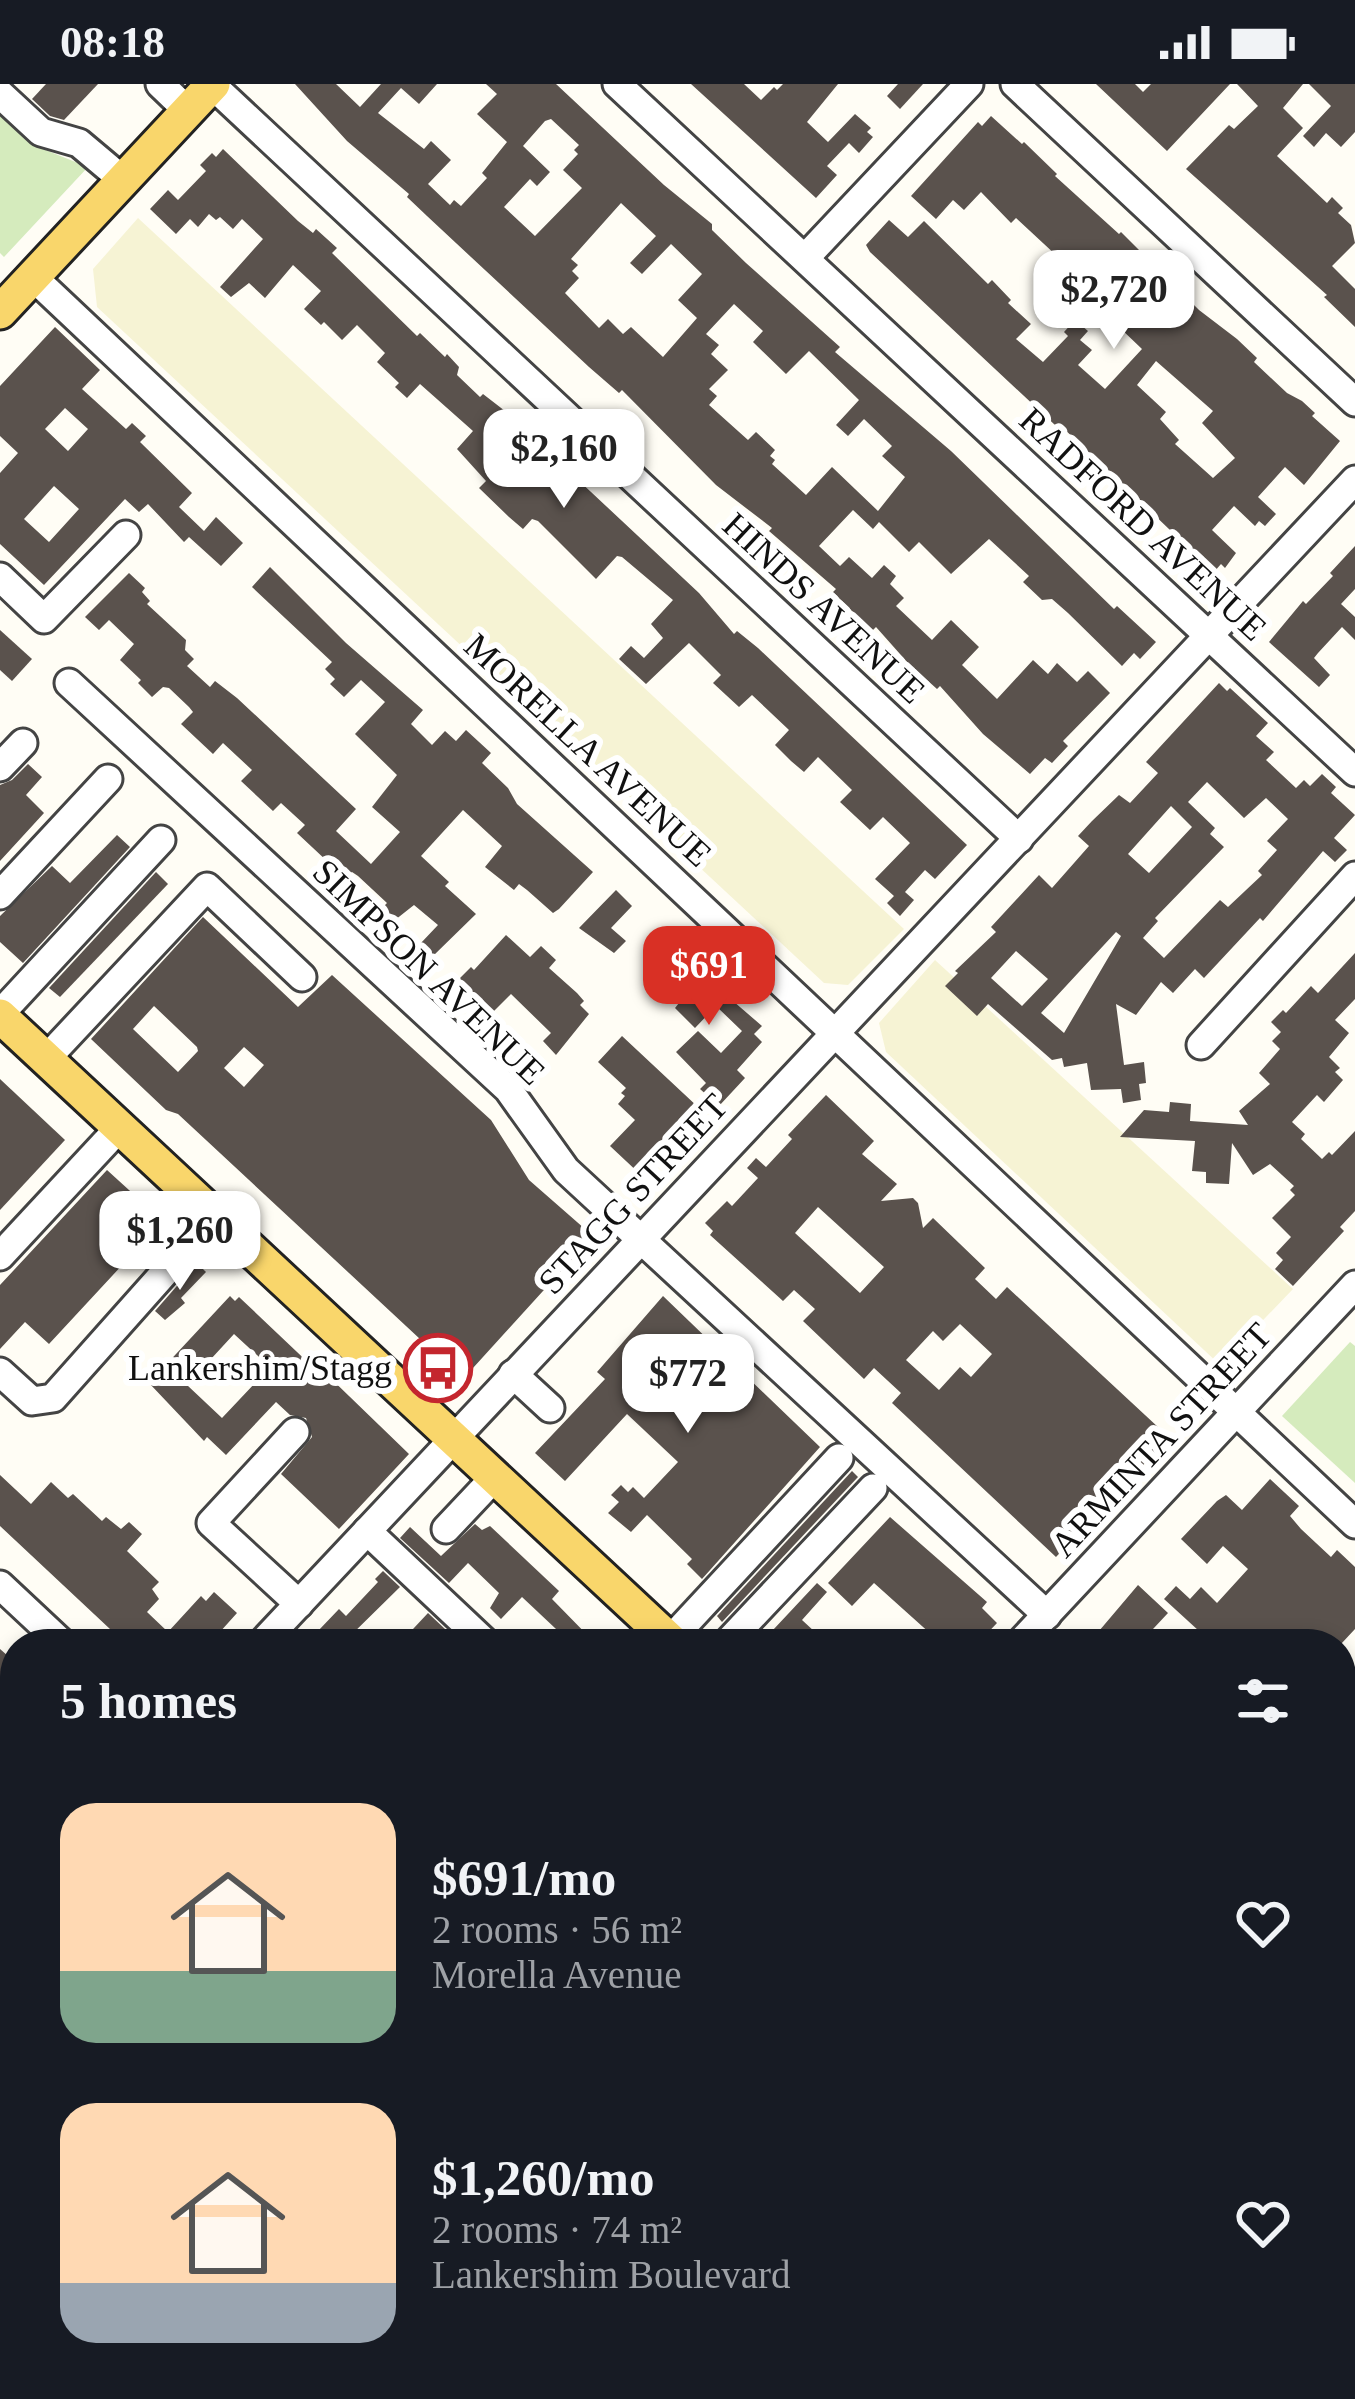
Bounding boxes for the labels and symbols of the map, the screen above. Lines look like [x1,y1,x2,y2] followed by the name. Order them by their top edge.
[1016,250,1212,352] pin: $2,720
[1011,399,1275,649] street label: RADFORD AVENUE
[466,409,662,511] pin: $2,160
[715,505,933,711] street label: HINDS AVENUE
[456,625,720,875] street label: MORELLA AVENUE
[305,851,553,1093] street label: SIMPSON AVENUE
[638,926,780,1028] pin: $691
[530,1086,736,1302] street label: STAGG STREET
[82,1191,278,1293] pin: $1,260
[1043,1315,1279,1565] street label: ARMINTA STREET
[403,1333,473,1403] bus stop icon: Lankershim/Stagg
[617,1334,759,1436] pin: $772
[128,1348,392,1388] place label: Lankershim/Stagg

